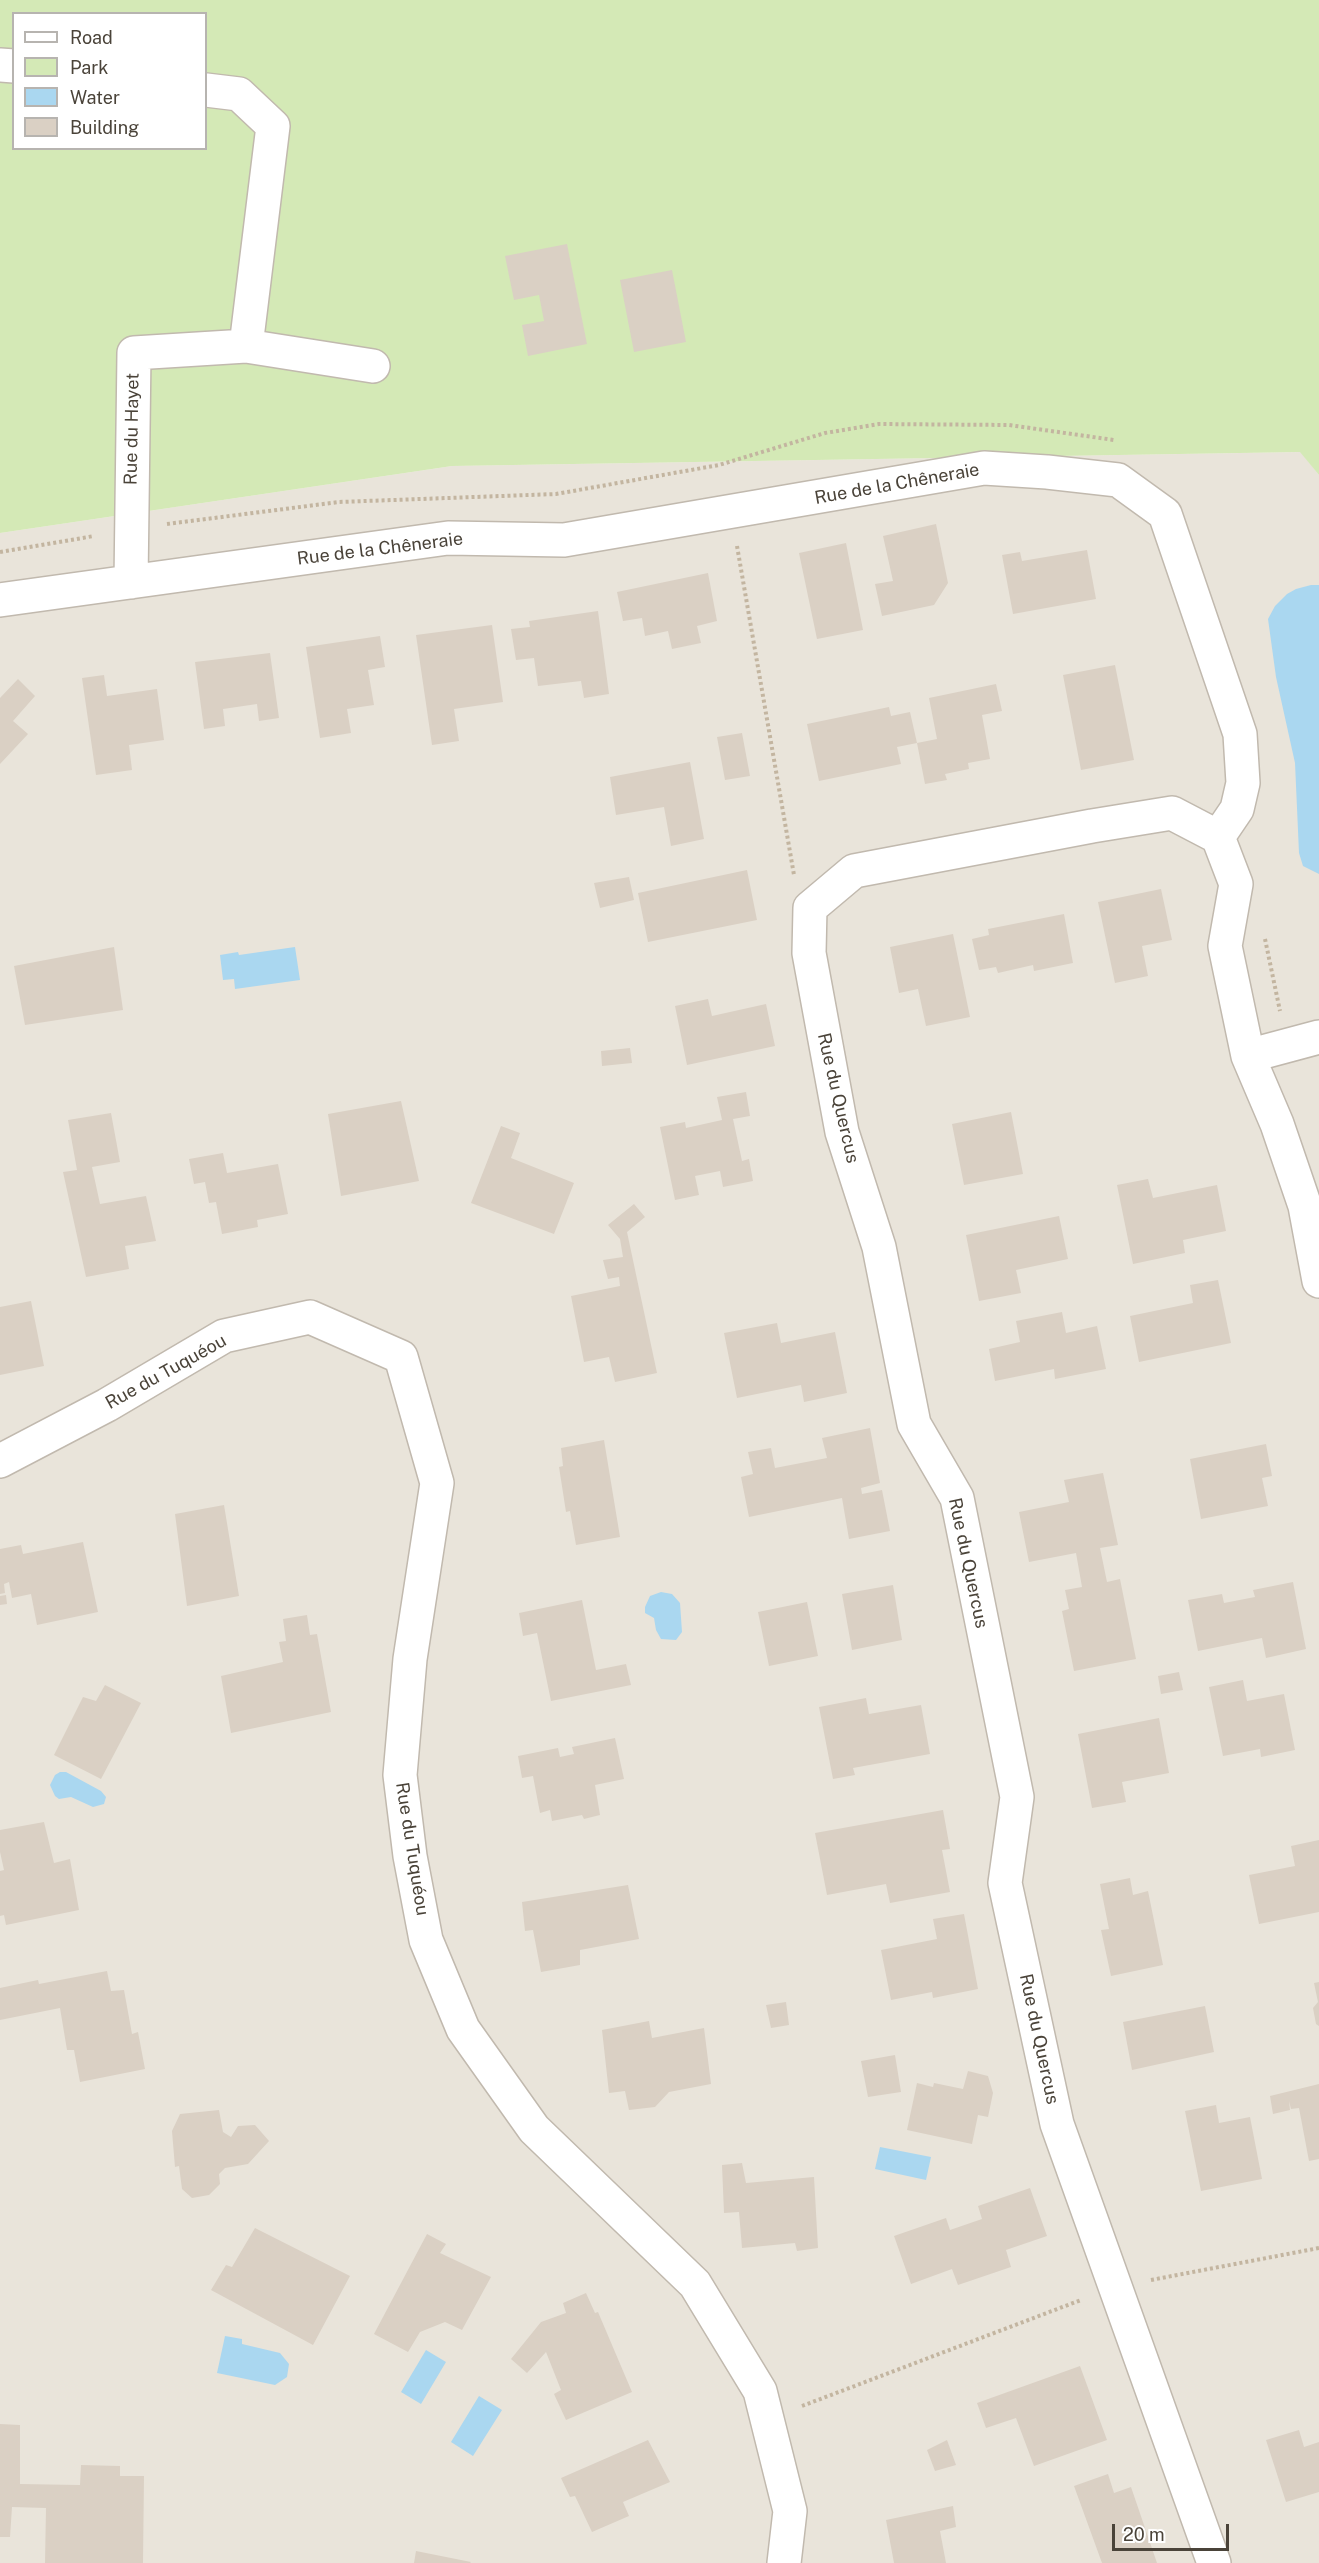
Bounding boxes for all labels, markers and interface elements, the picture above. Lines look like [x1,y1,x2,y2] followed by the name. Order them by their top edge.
[12,12,207,150] legend
[70,27,113,48] text: Road
[70,57,108,78] text: Park
[70,87,120,108] text: Water
[70,117,139,138] text: Building
[120,373,144,485] street label: Rue du Hayet
[813,459,981,509] street label: Rue de la Chêneraie
[296,528,464,570] street label: Rue de la Chêneraie
[813,1031,863,1165] street label: Rue du Quercus
[102,1330,230,1414] street label: Rue du Tuquéou
[944,1496,992,1630] street label: Rue du Quercus
[391,1781,433,1917] street label: Rue du Tuquéou
[1015,1972,1063,2106] street label: Rue du Quercus
[1115,2512,1232,2550] scale bar
[1123,2524,1165,2545] text: 20 m

